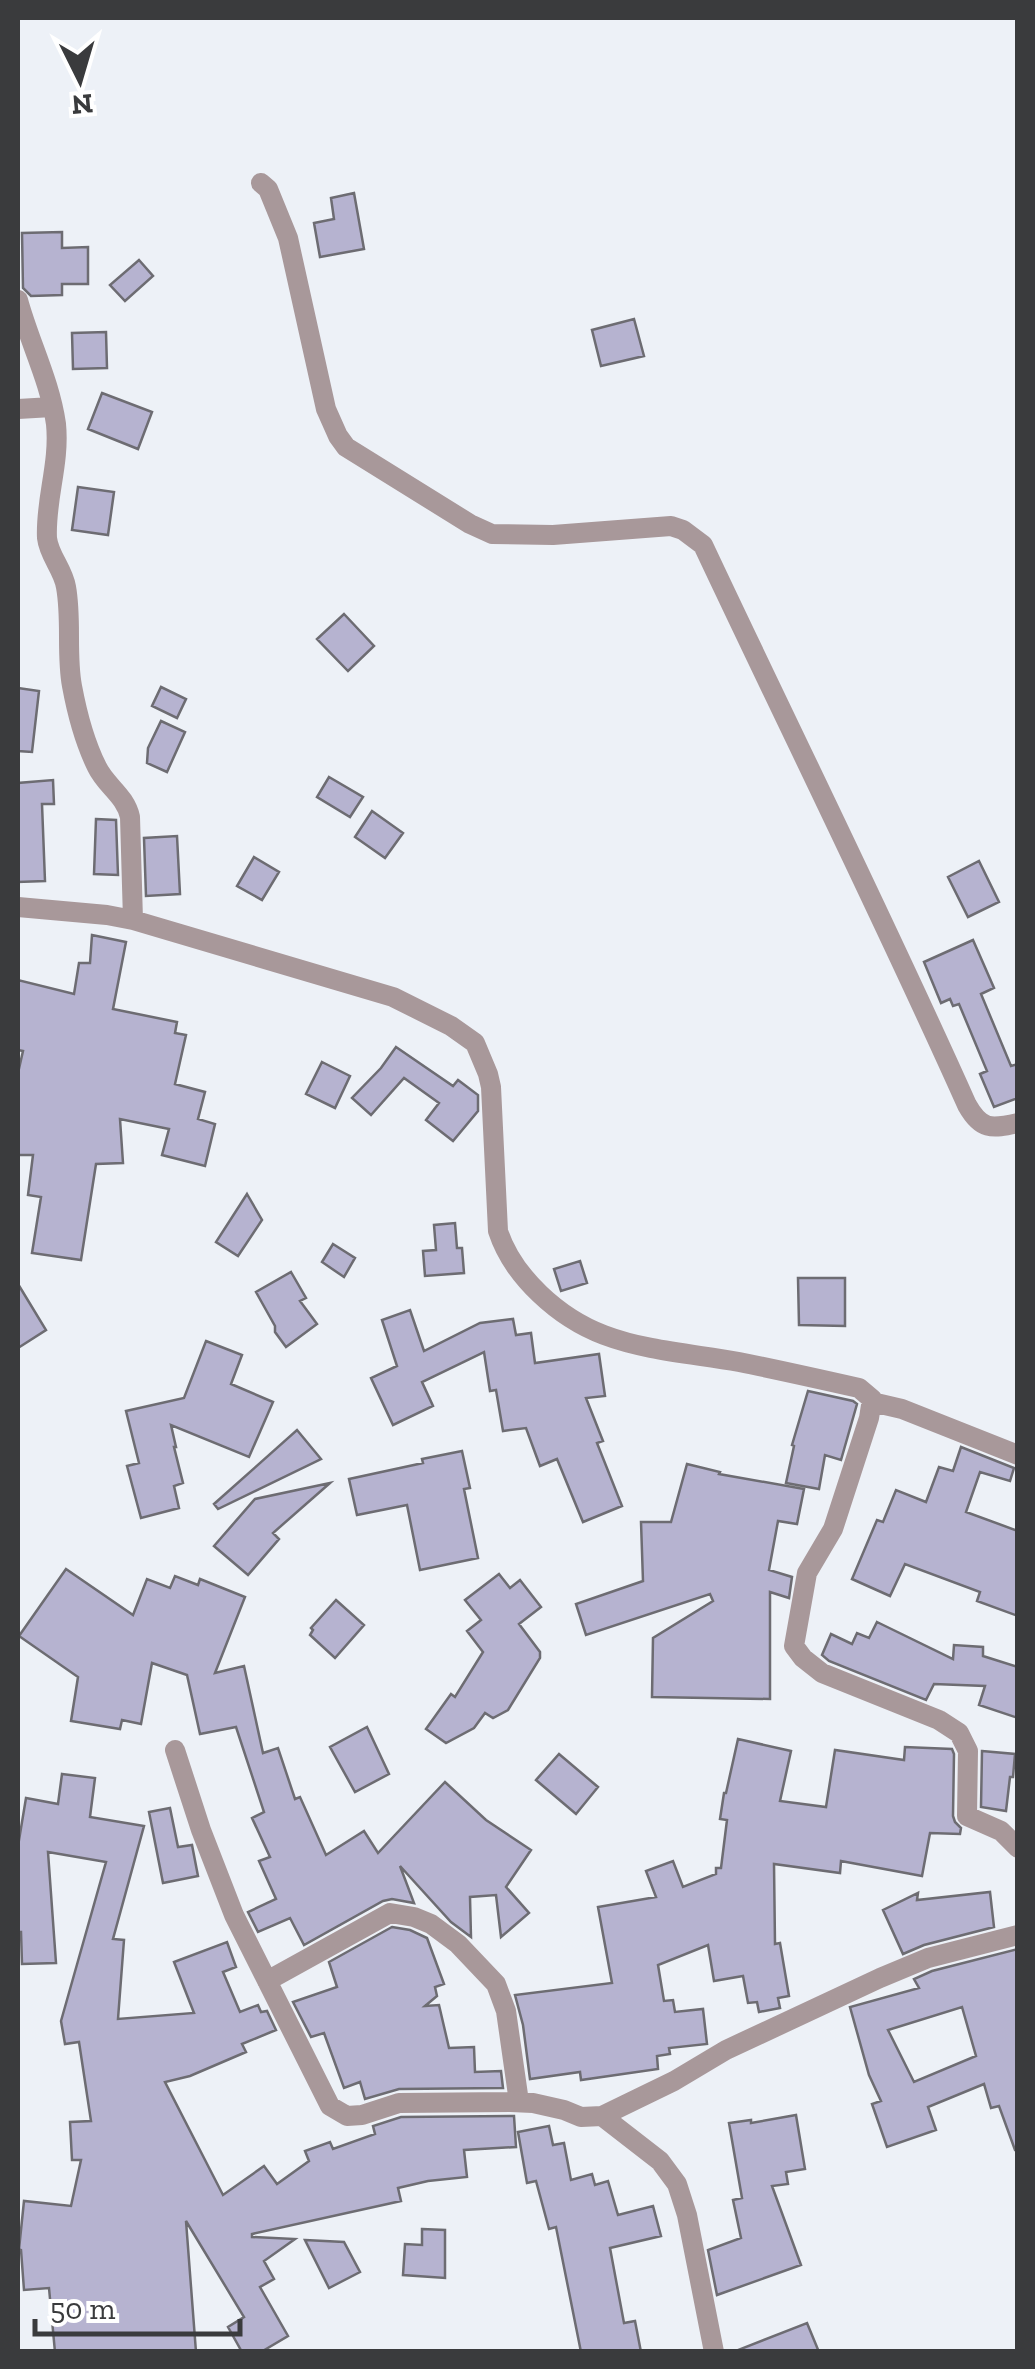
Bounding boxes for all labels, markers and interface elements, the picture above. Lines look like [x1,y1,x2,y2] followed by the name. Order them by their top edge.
[30,30,130,130] north arrow
[70,87,94,122] text: N
[35,2274,240,2336] scale bar
[50,2291,115,2327] text: 50 m

